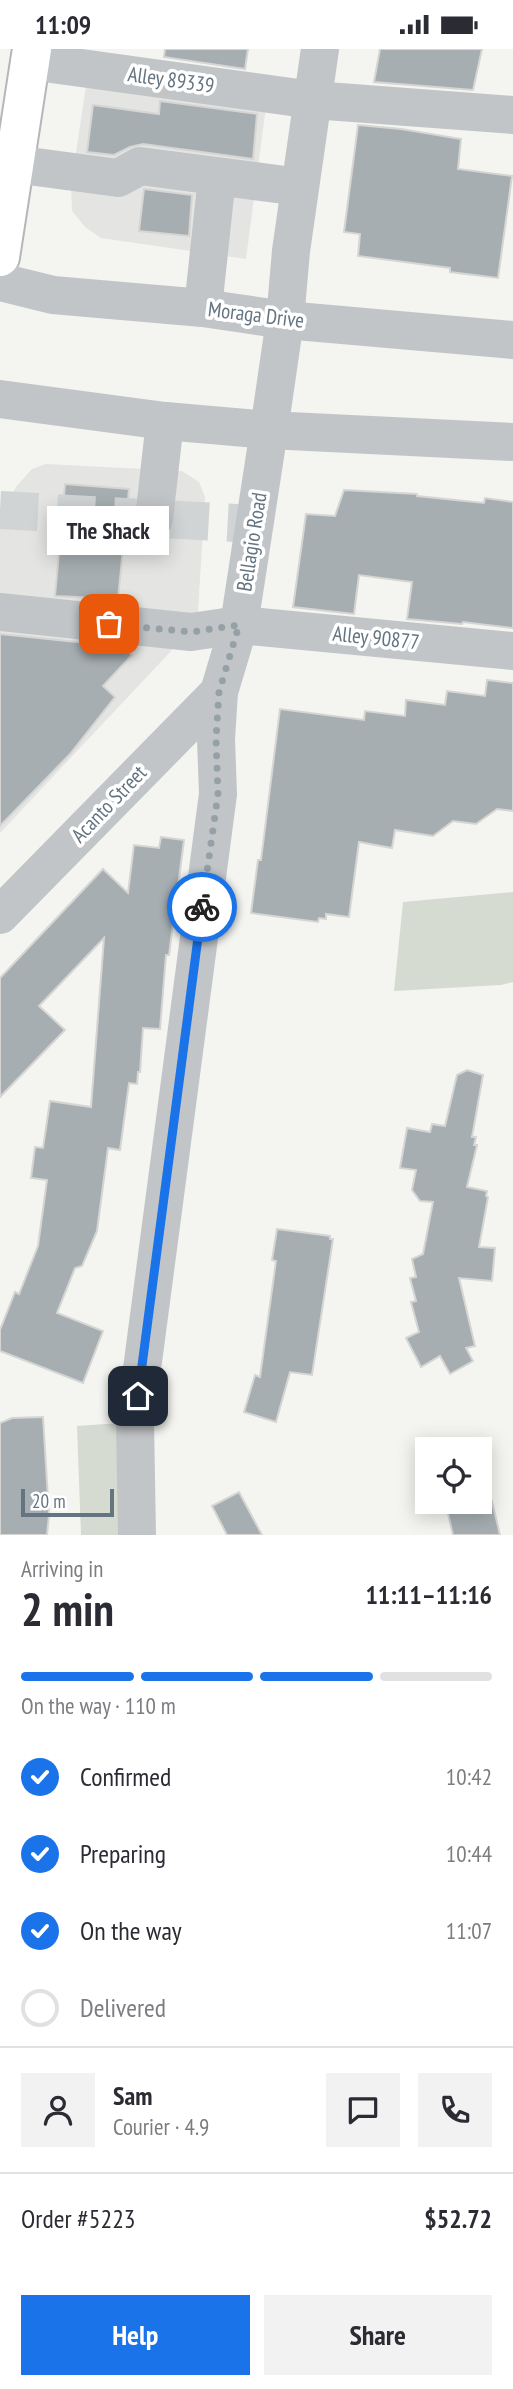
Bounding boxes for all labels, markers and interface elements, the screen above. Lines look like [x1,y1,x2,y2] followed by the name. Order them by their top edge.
[35,8,91,41] text: 11:09
[126,60,216,99] street label: Alley 89339
[206,295,306,334] street label: Moraga Drive
[230,491,273,593] street label: Bellagio Road
[48,505,170,554] callout: The Shack
[66,516,150,545] text: The Shack
[79,594,139,654] pin
[90,605,128,643] icon: bag
[331,620,421,655] street label: Alley 90877
[65,759,152,848] street label: Acanto Street
[167,872,237,942] courier
[183,888,221,926] icon: bike
[108,1366,168,1426] pin
[119,1377,157,1415] icon: home
[415,1437,492,1514] map controls
[415,1437,492,1514] button: locate
[21,1486,114,1518] scale bar
[32,1489,66,1513] text: 20 m
[21,1554,103,1583] text: Arriving in
[365,1578,492,1611] text: 11:11–11:16
[21,1579,114,1639] text: 2 min
[21,1691,176,1720] text: On the way · 110 m
[21,1758,59,1796] icon: check
[80,1760,171,1793] text: Confirmed
[446,1762,492,1791] text: 10:42
[21,1835,59,1873] icon: check
[80,1837,166,1870] text: Preparing
[446,1839,492,1868] text: 10:44
[21,1912,59,1950] icon: check
[80,1914,182,1947] text: On the way
[446,1916,492,1945] text: 11:07
[80,1991,166,2024] text: Delivered
[21,2073,95,2147] button: person
[326,2073,400,2147] button: chat
[418,2073,492,2147] button: phone
[113,2079,152,2112] text: Sam
[113,2112,209,2141] text: Courier · 4.9
[21,2202,136,2235] text: Order #5223
[424,2202,492,2235] text: $52.72
[21,2295,250,2375] button: Help
[264,2295,492,2375] button: Share

